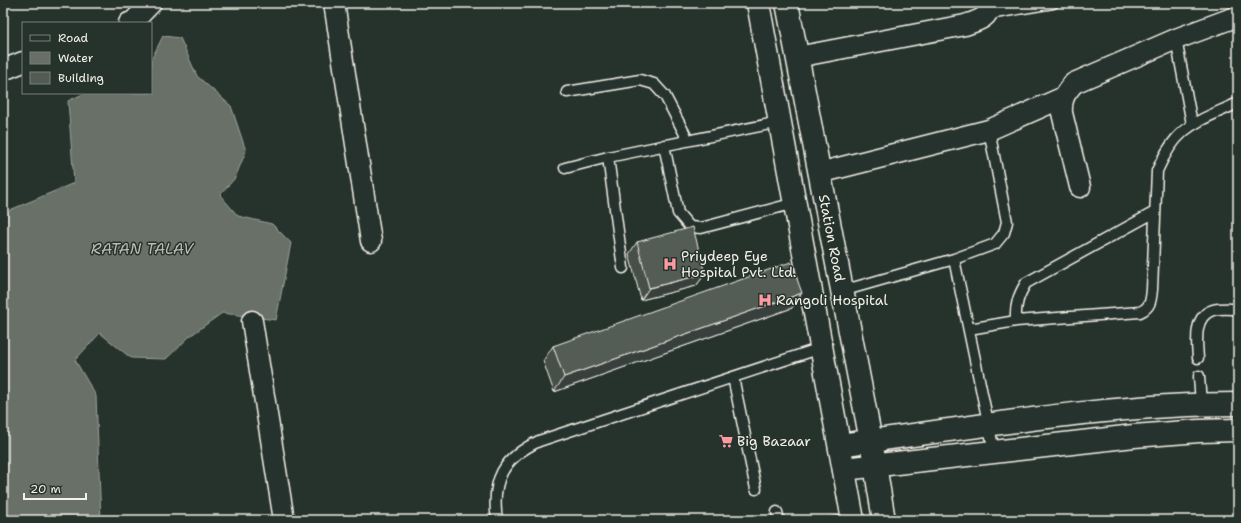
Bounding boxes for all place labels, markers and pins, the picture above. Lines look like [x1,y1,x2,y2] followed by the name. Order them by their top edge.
[681,247,796,281] place label: Priydeep Eye Hospital Pvt. Ltd.
[662,256,678,272] hospital icon: Priydeep Eye Hospital Pvt. Ltd.
[776,291,888,309] place label: Rangoli Hospital
[757,292,773,308] hospital icon: Rangoli Hospital
[737,432,811,450] place label: Big Bazaar
[718,433,734,449] supermarket icon: Big Bazaar

